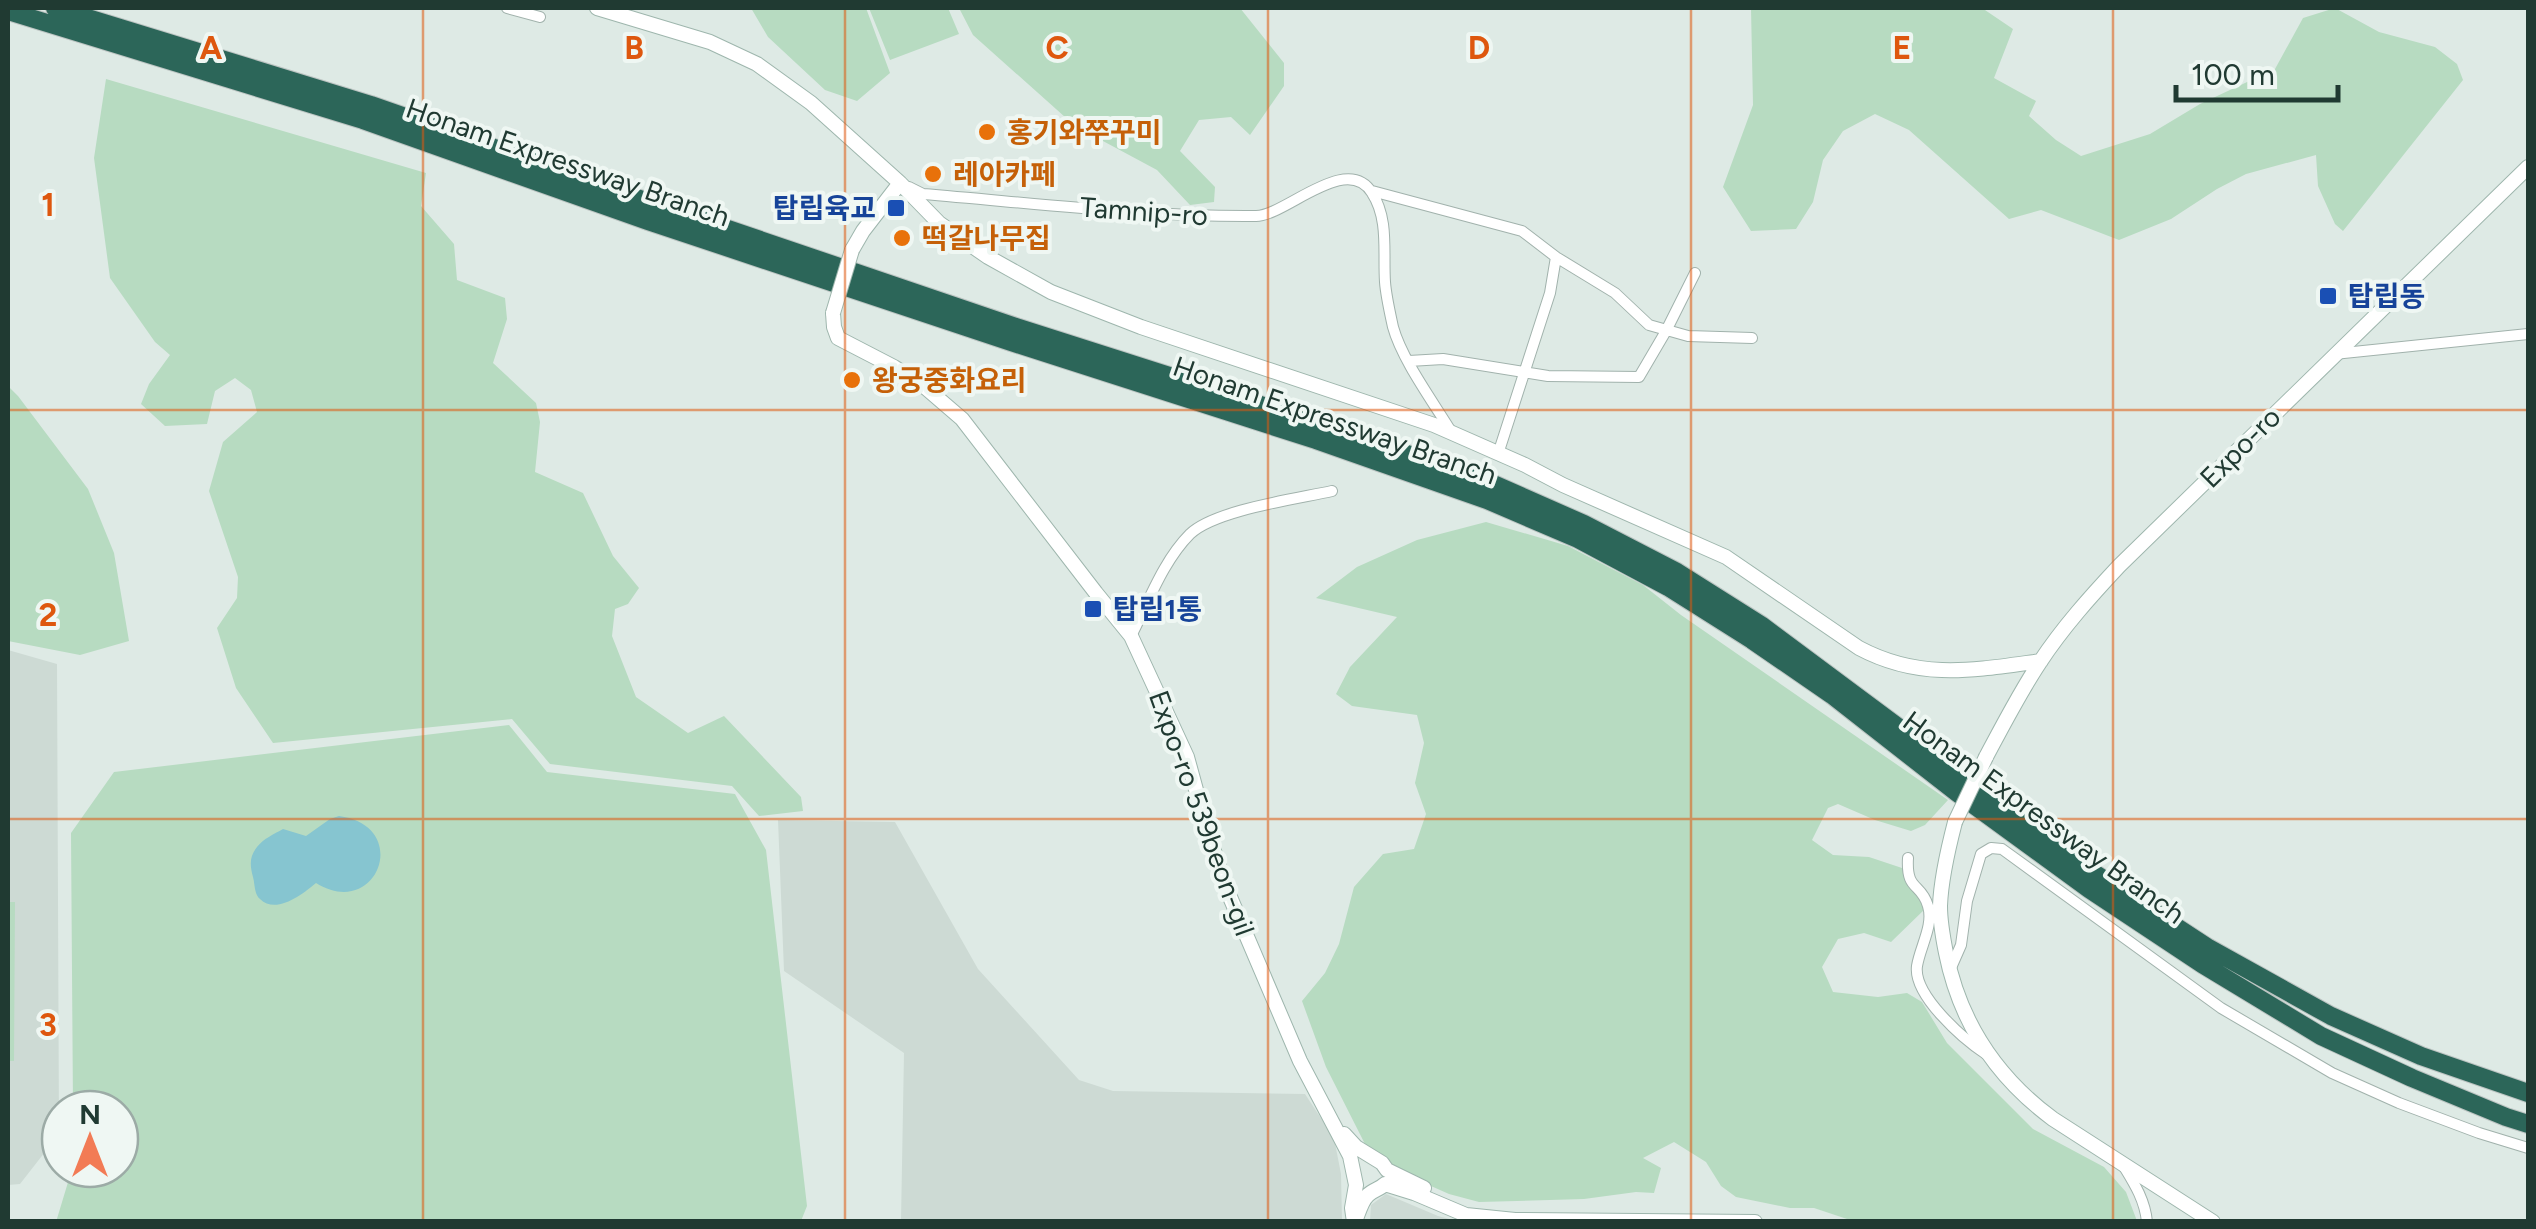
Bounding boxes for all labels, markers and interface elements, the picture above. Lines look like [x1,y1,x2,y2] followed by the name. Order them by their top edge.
[200,29,223,67] text: A
[624,29,644,67] text: B
[1045,29,1069,67] text: C
[1468,29,1490,67] text: D
[1893,29,1911,67] text: E
[2176,40,2338,102] scale bar
[2191,56,2275,93] text: 100 m
[402,91,734,233] street label: Honam Expressway Branch
[1007,115,1162,149] place label: 홍기와쭈꾸미
[976,121,998,143] marker: 홍기와쭈꾸미
[953,157,1056,191] place label: 레아카페
[922,163,944,185] marker: 레아카페
[41,186,55,224] text: 1
[1079,190,1209,232] street label: Tamnip-ro
[773,191,876,225] place label: 탑립육교
[885,197,907,219] marker: 탑립육교
[922,221,1051,255] place label: 떡갈나무집
[891,227,913,249] marker: 떡갈나무집
[2348,279,2425,313] place label: 탑립동
[2317,285,2339,307] marker: 탑립동
[1169,349,1501,491] street label: Honam Expressway Branch
[872,363,1027,397] place label: 왕궁중화요리
[841,369,863,391] marker: 왕궁중화요리
[2193,400,2287,494] street label: Expo-ro
[1113,592,1202,626] place label: 탑립1통
[39,596,57,634] text: 2
[1082,598,1104,620] marker: 탑립1통
[1142,686,1262,940] street label: Expo-ro 539beon-gil
[1897,703,2191,931] street label: Honam Expressway Branch
[39,1006,57,1044] text: 3
[40,1089,140,1189] north arrow
[79,1097,101,1131] text: N

